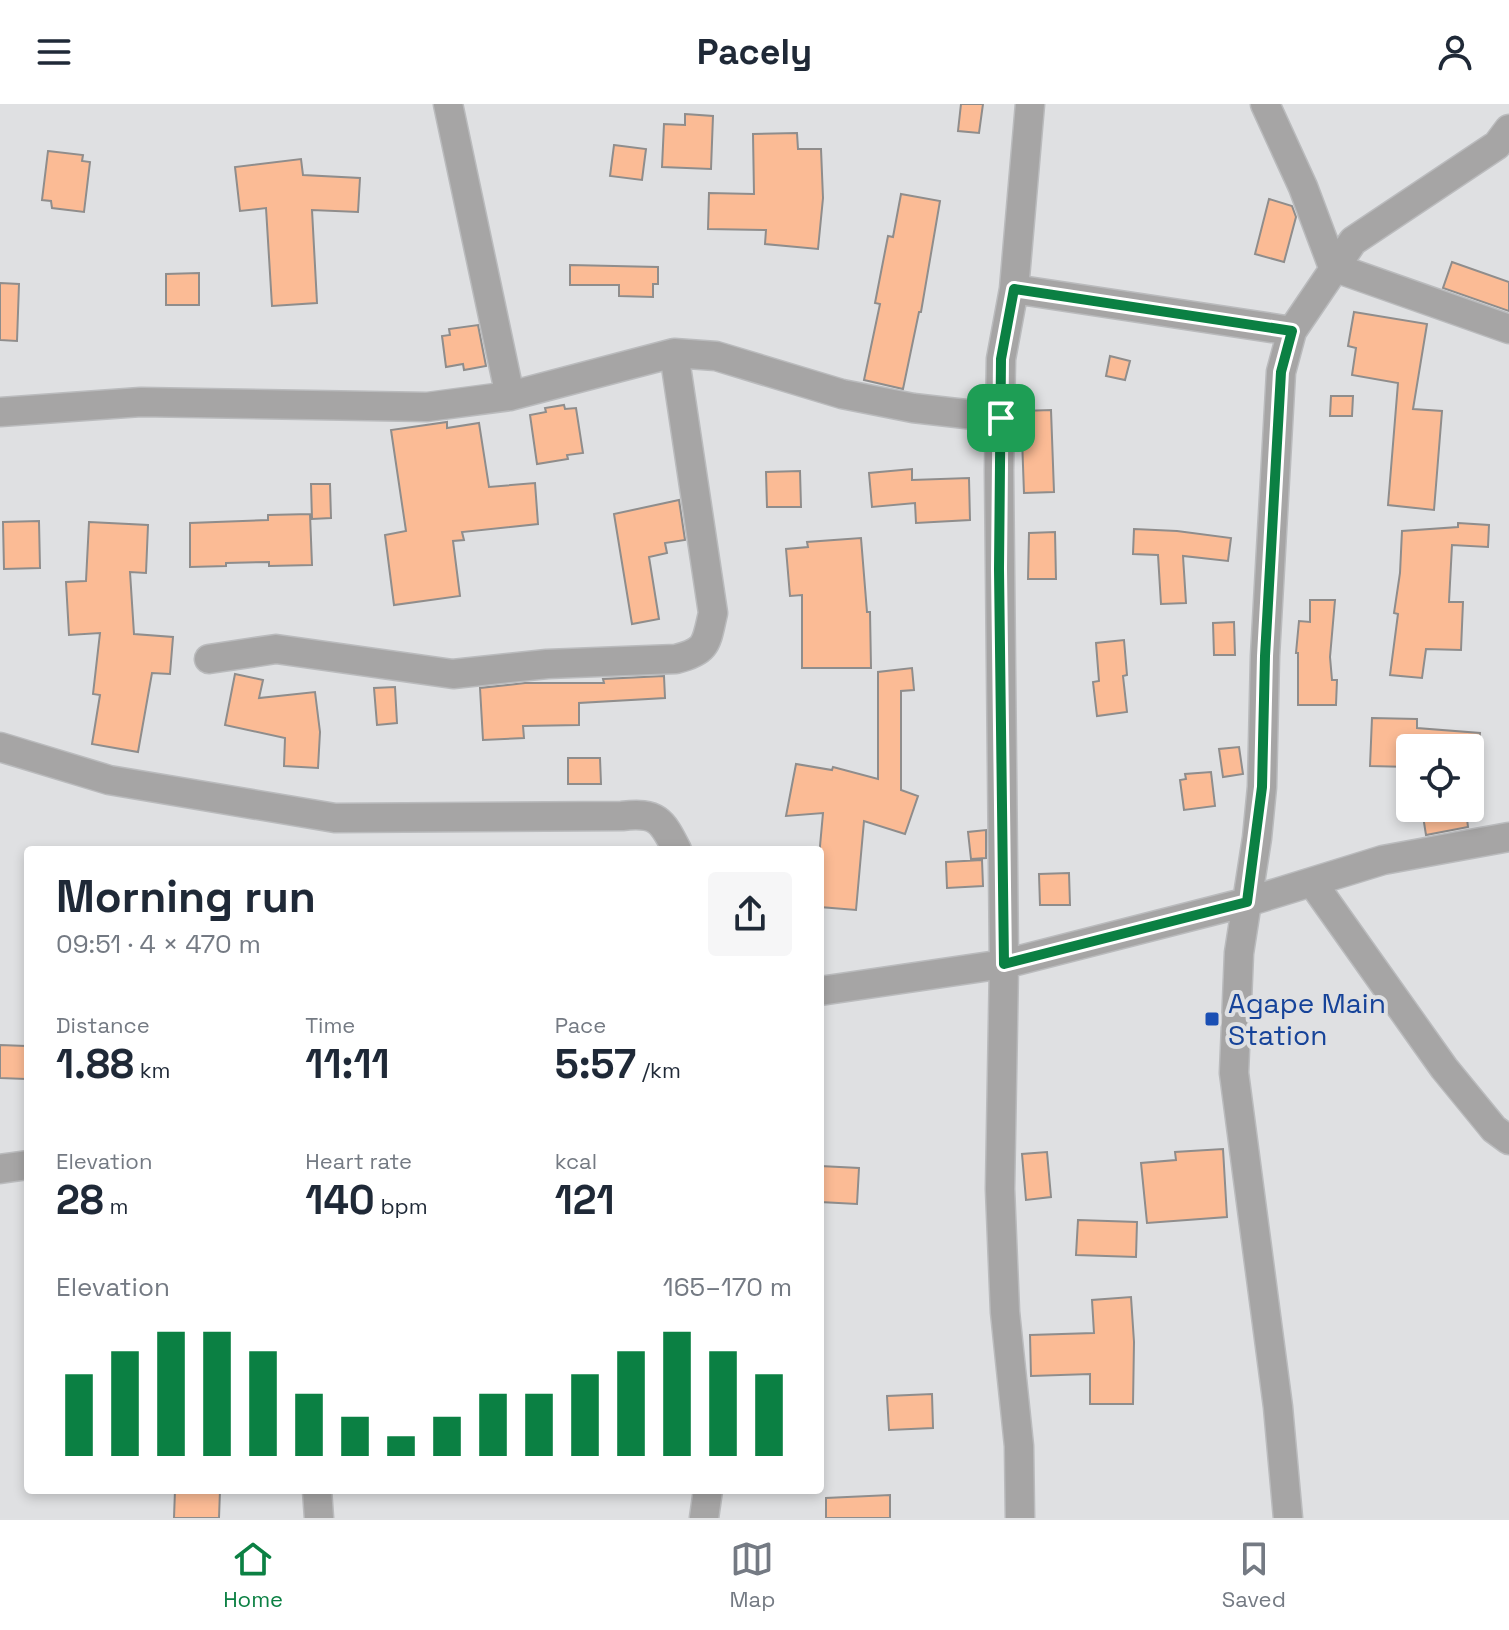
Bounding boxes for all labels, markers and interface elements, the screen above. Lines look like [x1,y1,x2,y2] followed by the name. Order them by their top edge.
[697,29,812,75] text: Pacely
[32,30,76,74] icon: menu
[1433,30,1477,74] icon: person
[967,384,1035,452] pin
[979,396,1023,440] icon: arrive
[1396,734,1484,822] map controls
[1396,734,1484,822] button: locate
[56,869,316,925] text: Morning run
[708,872,792,956] button: share
[56,927,261,961] text: 09:51 · 4 × 470 m
[1228,985,1386,1053] place label: Agape Main Station
[1203,1010,1221,1028] marker: Agape Main Station
[56,1011,150,1039] text: Distance
[305,1011,355,1039] text: Time
[555,1011,606,1039] text: Pace
[56,1039,134,1090] text: 1.88
[305,1039,390,1090] text: 11:11
[555,1039,636,1090] text: 5:57
[134,1056,170,1084] text: km
[636,1056,681,1084] text: /km
[56,1147,152,1175] text: Elevation
[305,1147,412,1175] text: Heart rate
[555,1147,597,1175] text: kcal
[56,1175,104,1226] text: 28
[305,1175,375,1226] text: 140
[555,1175,615,1226] text: 121
[104,1192,128,1220] text: m
[375,1192,428,1220] text: bpm
[56,1270,170,1304] text: Elevation
[663,1270,792,1304] text: 165–170 m
[223,1537,283,1613] tab: Home
[729,1537,775,1613] tab: Map
[1222,1537,1286,1613] tab: Saved

